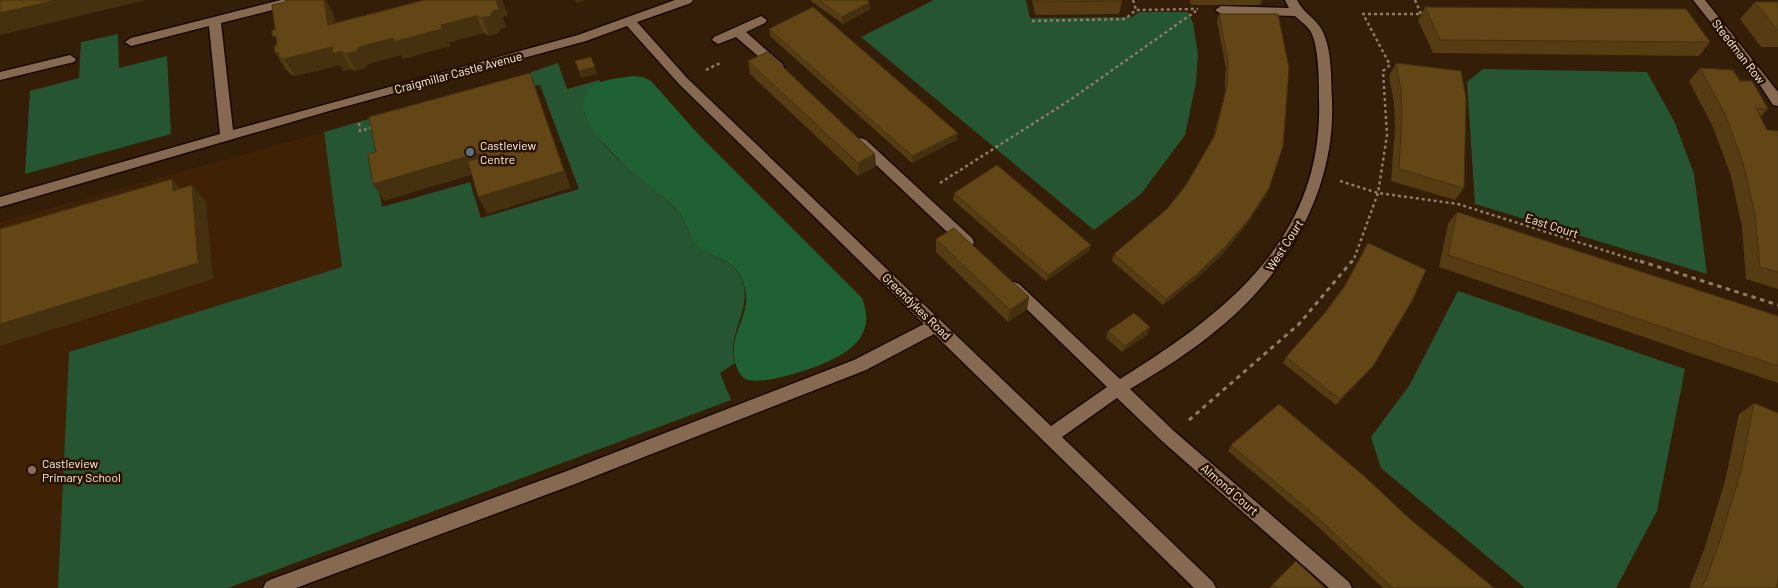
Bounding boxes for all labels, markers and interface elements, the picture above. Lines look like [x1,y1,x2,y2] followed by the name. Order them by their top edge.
[1710,16,1769,86] street label: Steedman Row
[393,48,523,96] street label: Craigmillar Castle Avenue
[480,138,536,166] place label: Castleview Centre
[464,146,476,158] marker: Castleview Centre
[1524,210,1580,240] street label: East Court
[1262,217,1306,273] street label: West Court
[880,270,954,342] street label: Greendykes Road
[42,456,121,484] place label: Castleview Primary School
[1199,460,1261,518] street label: Almond Court
[26,464,38,476] marker: Castleview Primary School

